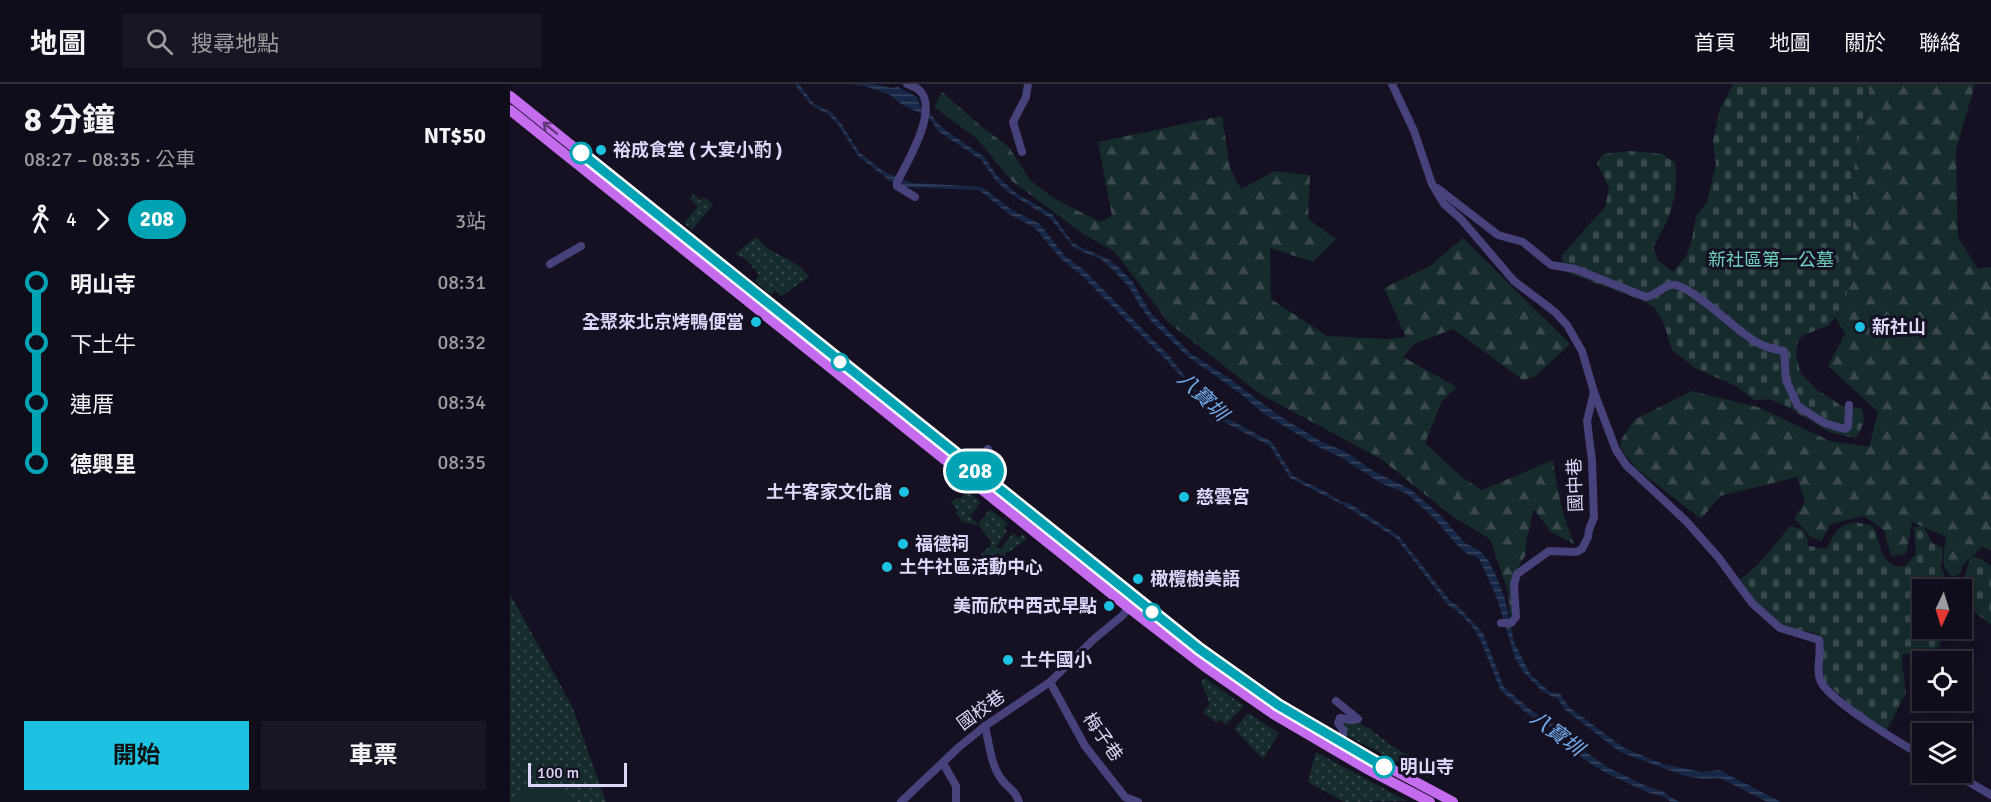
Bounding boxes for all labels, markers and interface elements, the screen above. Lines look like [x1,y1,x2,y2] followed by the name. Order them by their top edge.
[122,14,542,68] search box
[143,25,176,58] icon: search
[30,27,86,61] text: 地圖
[191,30,279,57] text: 搜尋地點
[1694,30,1736,56] text: 首頁
[1769,30,1811,56] text: 地圖
[1844,30,1886,56] text: 關於
[1919,30,1961,56] text: 聯絡
[24,100,115,141] text: 8 分鐘
[424,122,486,149] text: NT$50
[542,122,558,135] one-way arrow
[613,139,782,161] place label: 裕成食堂 ( 大宴小酌 )
[570,142,592,164] unlabelled marker
[594,143,608,157] marker: 裕成食堂 ( 大宴小酌 )
[24,147,195,172] text: 08:27 – 08:35 · 公車
[24,203,57,236] icon: walk
[86,203,119,236] icon: forward
[140,206,174,232] text: 208
[66,207,77,232] text: 4
[455,209,486,234] text: 3站
[1708,249,1834,271] park label: 新社區第一公墓
[437,270,486,295] text: 08:31
[70,271,136,298] text: 明山寺
[582,311,744,333] place label: 全聚來北京烤鴨便當
[749,315,763,329] marker: 全聚來北京烤鴨便當
[1872,316,1926,338] place label: 新社山
[1853,320,1867,334] marker: 新社山
[437,330,486,355] text: 08:32
[70,331,136,358] text: 下土牛
[831,353,849,371] unlabelled marker
[1172,367,1235,428] water label: 八寶圳
[437,390,486,415] text: 08:34
[70,391,114,418] text: 連厝
[437,450,486,475] text: 08:35
[70,451,136,478] text: 德興里
[940,452,1010,490] line badge: 208
[958,458,992,484] text: 208
[1563,458,1587,512] street label: 國中巷
[766,481,892,503] place label: 土牛客家文化館
[897,485,911,499] marker: 土牛客家文化館
[1196,486,1250,508] place label: 慈雲宮
[1177,490,1191,504] marker: 慈雲宮
[915,533,969,555] place label: 福德祠
[896,537,910,551] marker: 福德祠
[899,556,1043,578] place label: 土牛社區活動中心
[880,560,894,574] marker: 土牛社區活動中心
[1150,568,1240,590] place label: 橄欖樹美語
[1131,572,1145,586] marker: 橄欖樹美語
[1912,579,1972,639] north arrow
[1912,579,1972,783] map controls
[953,595,1097,617] place label: 美而欣中西式早點
[1102,599,1116,613] marker: 美而欣中西式早點
[1143,603,1161,621] unlabelled marker
[1020,649,1092,671] place label: 土牛國小
[1912,651,1972,711] button: locate
[1001,653,1015,667] marker: 土牛國小
[953,685,1009,735] street label: 國校巷
[1525,705,1591,763] water label: 八寶圳
[1079,709,1127,765] street label: 梅子巷
[24,721,249,790] button: 開始
[261,721,486,790] button: 車票
[1912,723,1972,783] button: layers
[1373,756,1395,778] marker: 明山寺
[1400,756,1454,778] place label: 明山寺
[528,760,627,788] scale bar
[537,763,579,783] text: 100 m

